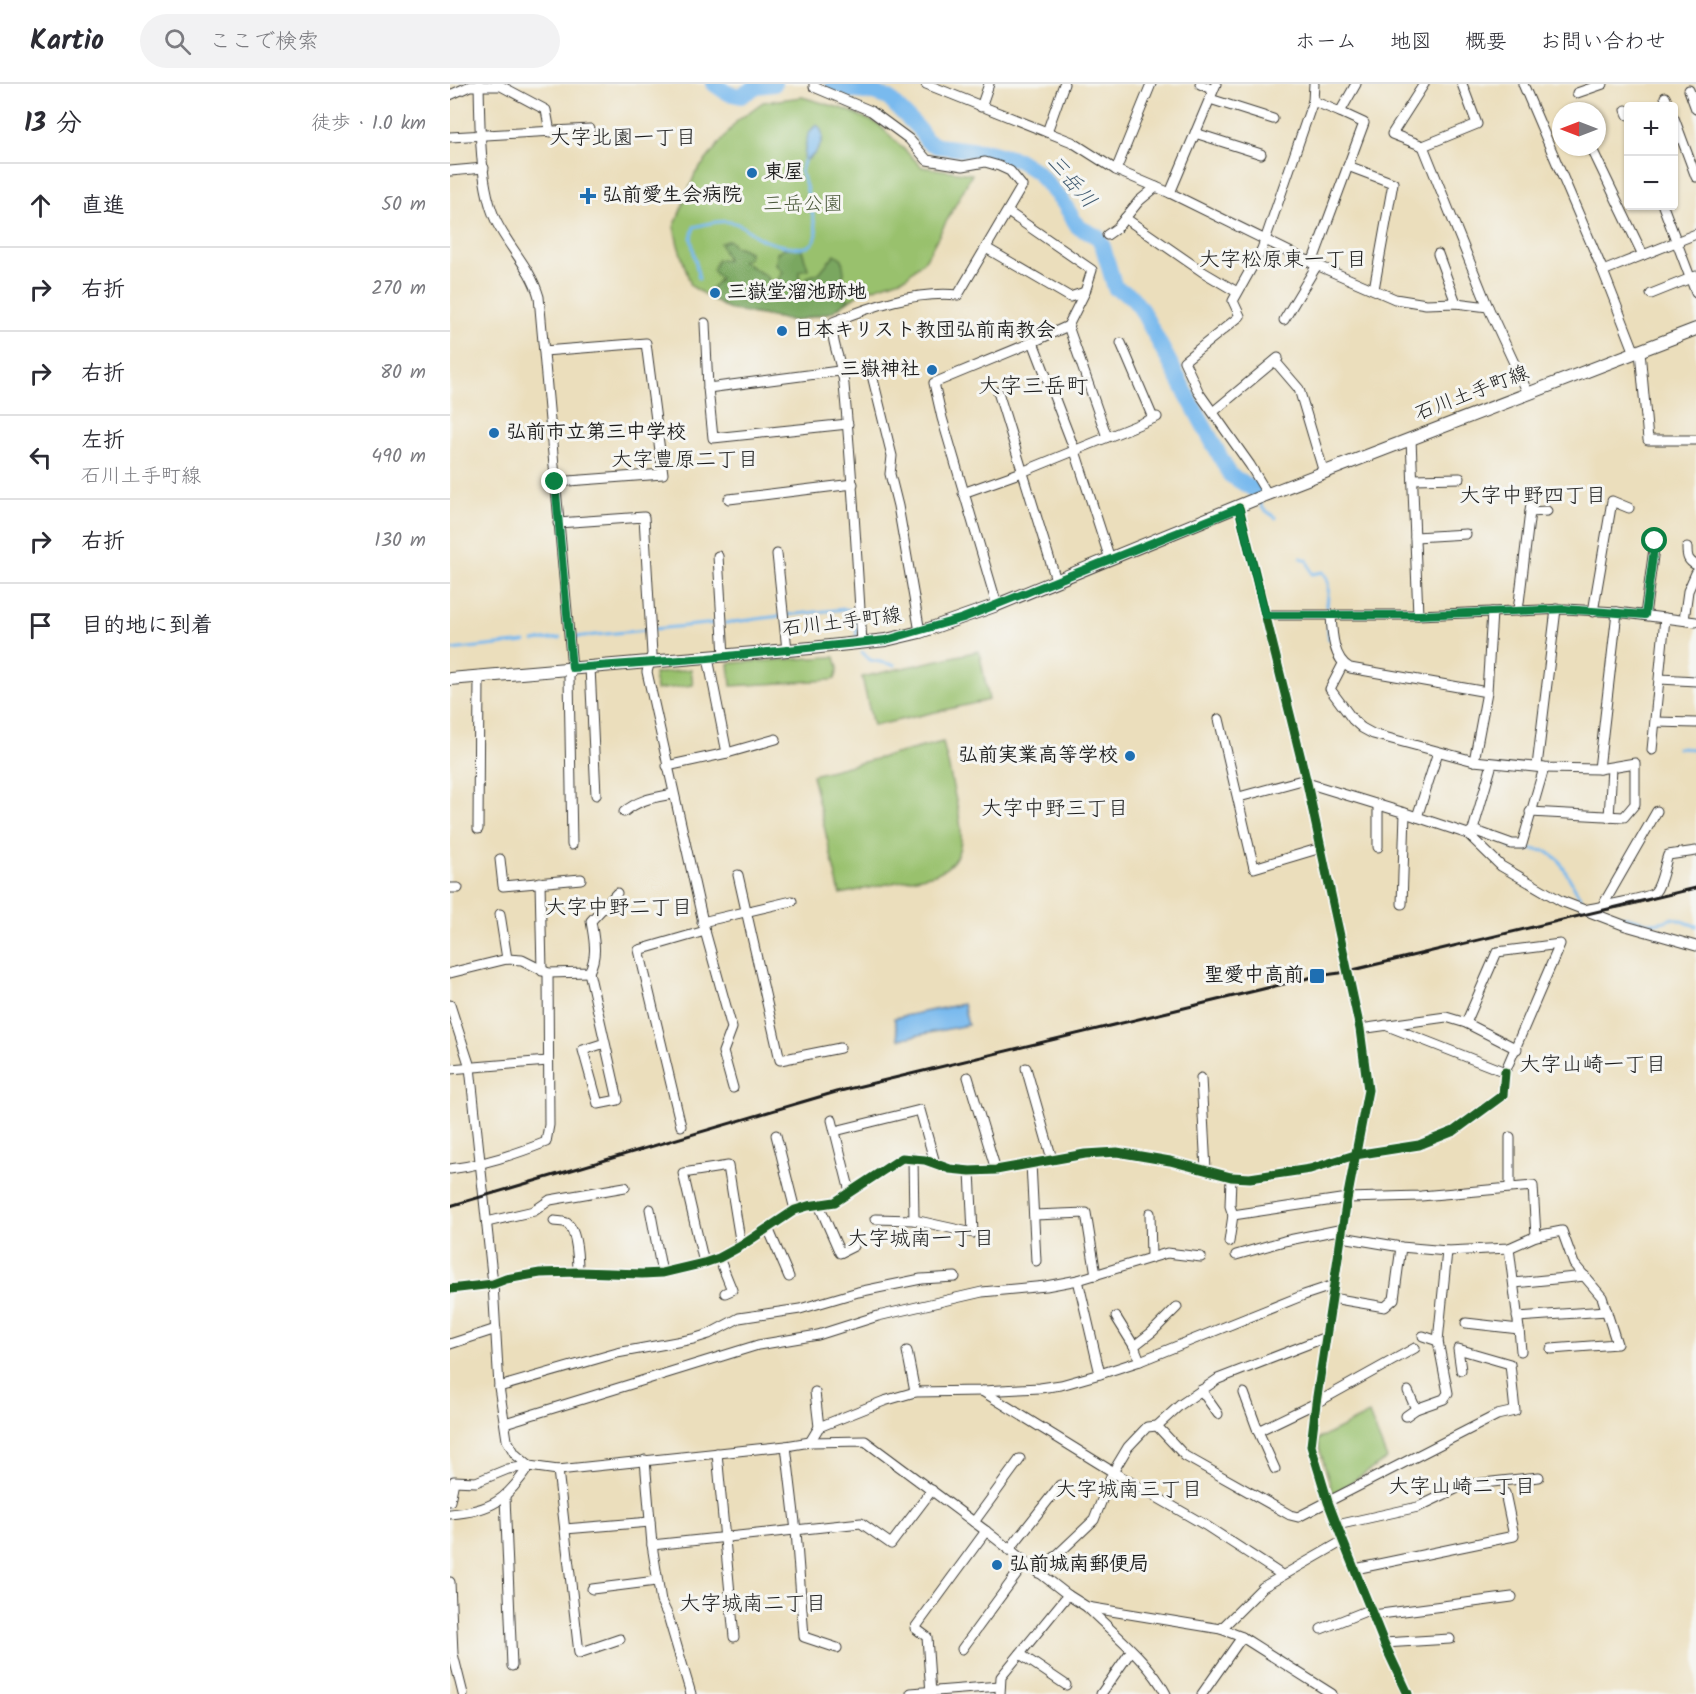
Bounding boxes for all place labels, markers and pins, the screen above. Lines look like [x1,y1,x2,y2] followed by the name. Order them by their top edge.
[764,157,804,189] place label: 東屋
[745,166,759,180] marker: 東屋
[602,180,742,212] place label: 弘前愛生会病院
[579,187,597,205] marker: 弘前愛生会病院
[727,277,867,309] place label: 三嶽堂溜池跡地
[708,286,722,300] marker: 三嶽堂溜池跡地
[794,315,1056,347] place label: 日本キリスト教団弘前南教会
[775,324,789,338] marker: 日本キリスト教団弘前南教会
[840,354,920,386] place label: 三嶽神社
[925,363,939,377] marker: 三嶽神社
[506,417,686,449] place label: 弘前市立第三中学校
[487,426,501,440] marker: 弘前市立第三中学校
[958,740,1118,772] place label: 弘前実業高等学校
[1123,749,1137,763] marker: 弘前実業高等学校
[1204,960,1304,992] place label: 聖愛中高前
[1308,967,1326,985] marker: 聖愛中高前
[1009,1549,1149,1581] place label: 弘前城南郵便局
[990,1558,1004,1572] marker: 弘前城南郵便局

